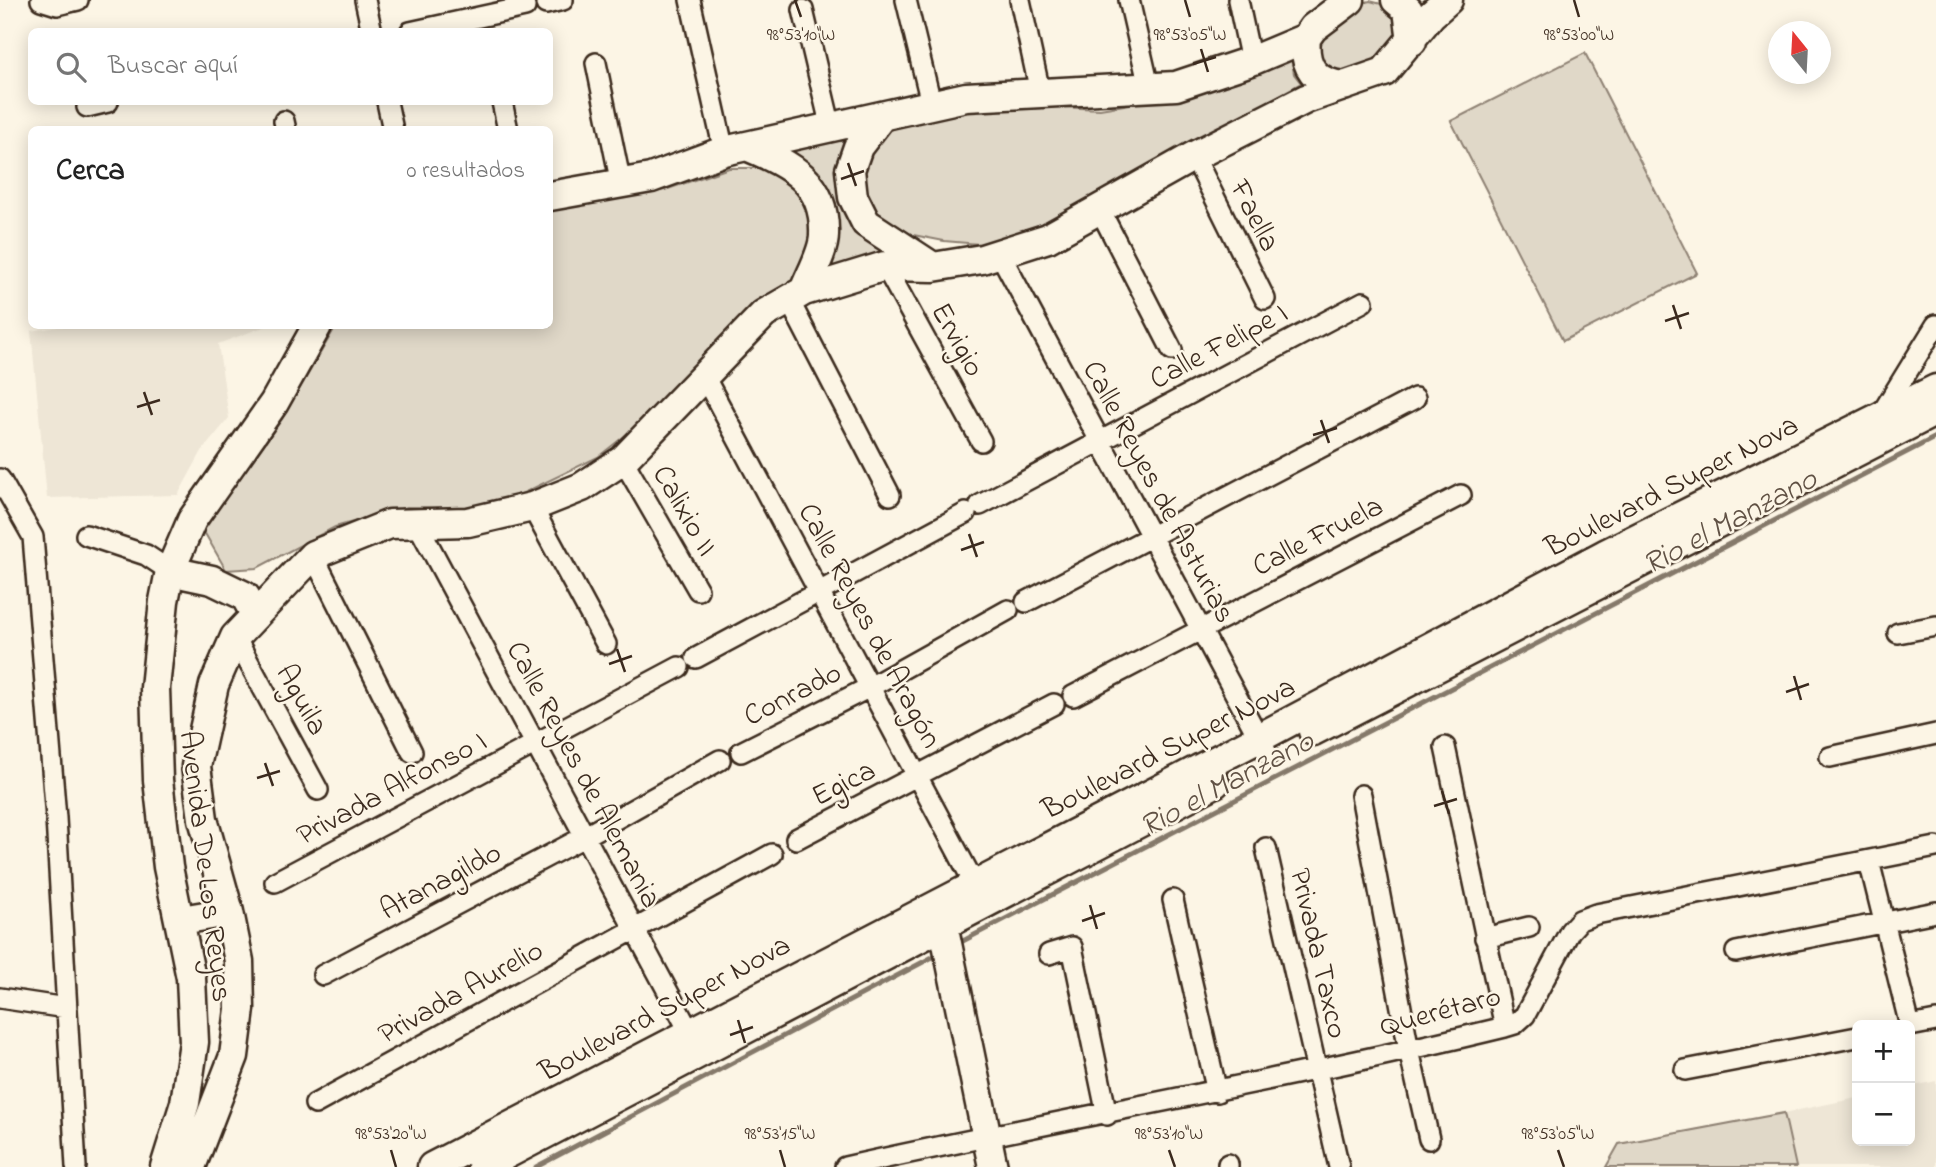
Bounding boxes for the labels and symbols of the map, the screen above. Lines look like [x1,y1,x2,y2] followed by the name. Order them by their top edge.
[1768,21,1831,84] north arrow
[767,23,835,49] text: 98°53'10"W
[1154,23,1226,49] text: 98°53'05"W
[1544,23,1614,49] text: 98°53'00"W
[1216,172,1290,260] street label: Faella
[1142,293,1297,403] street label: Calle Felipe I
[918,295,995,386] street label: Ervigio
[1070,353,1245,631] street label: Calle Reyes de Asturias
[1537,405,1807,571] street label: Boulevard Super Nova
[1635,457,1827,589] water label: Rio el Manzano
[640,458,727,565] street label: Calixio II
[1245,486,1392,589] street label: Calle Fruela
[785,496,952,757] street label: Calle Reyes de Aragón
[493,634,672,917] street label: Calle Reyes de Alemania
[737,652,850,739] street label: Conrado
[263,657,338,744] street label: Aguila
[1034,667,1304,833] street label: Boulevard Super Nova
[1132,719,1324,851] water label: Rio el Manzano
[289,721,495,858] street label: Privada Alfonso I
[166,728,242,1005] street label: Avenida De Los Reyes
[805,750,884,819] street label: Egica
[373,832,510,933] street label: Atanagildo
[1276,864,1358,1043] street label: Privada Taxco
[531,925,799,1095] street label: Boulevard Super Nova
[371,930,552,1057] street label: Privada Aurelio
[1375,976,1506,1050] street label: Querétaro
[355,1122,427,1148] text: 98°53'20"W
[745,1122,815,1148] text: 98°53'15"W
[1135,1122,1203,1148] text: 98°53'10"W
[1522,1122,1594,1148] text: 98°53'05"W

